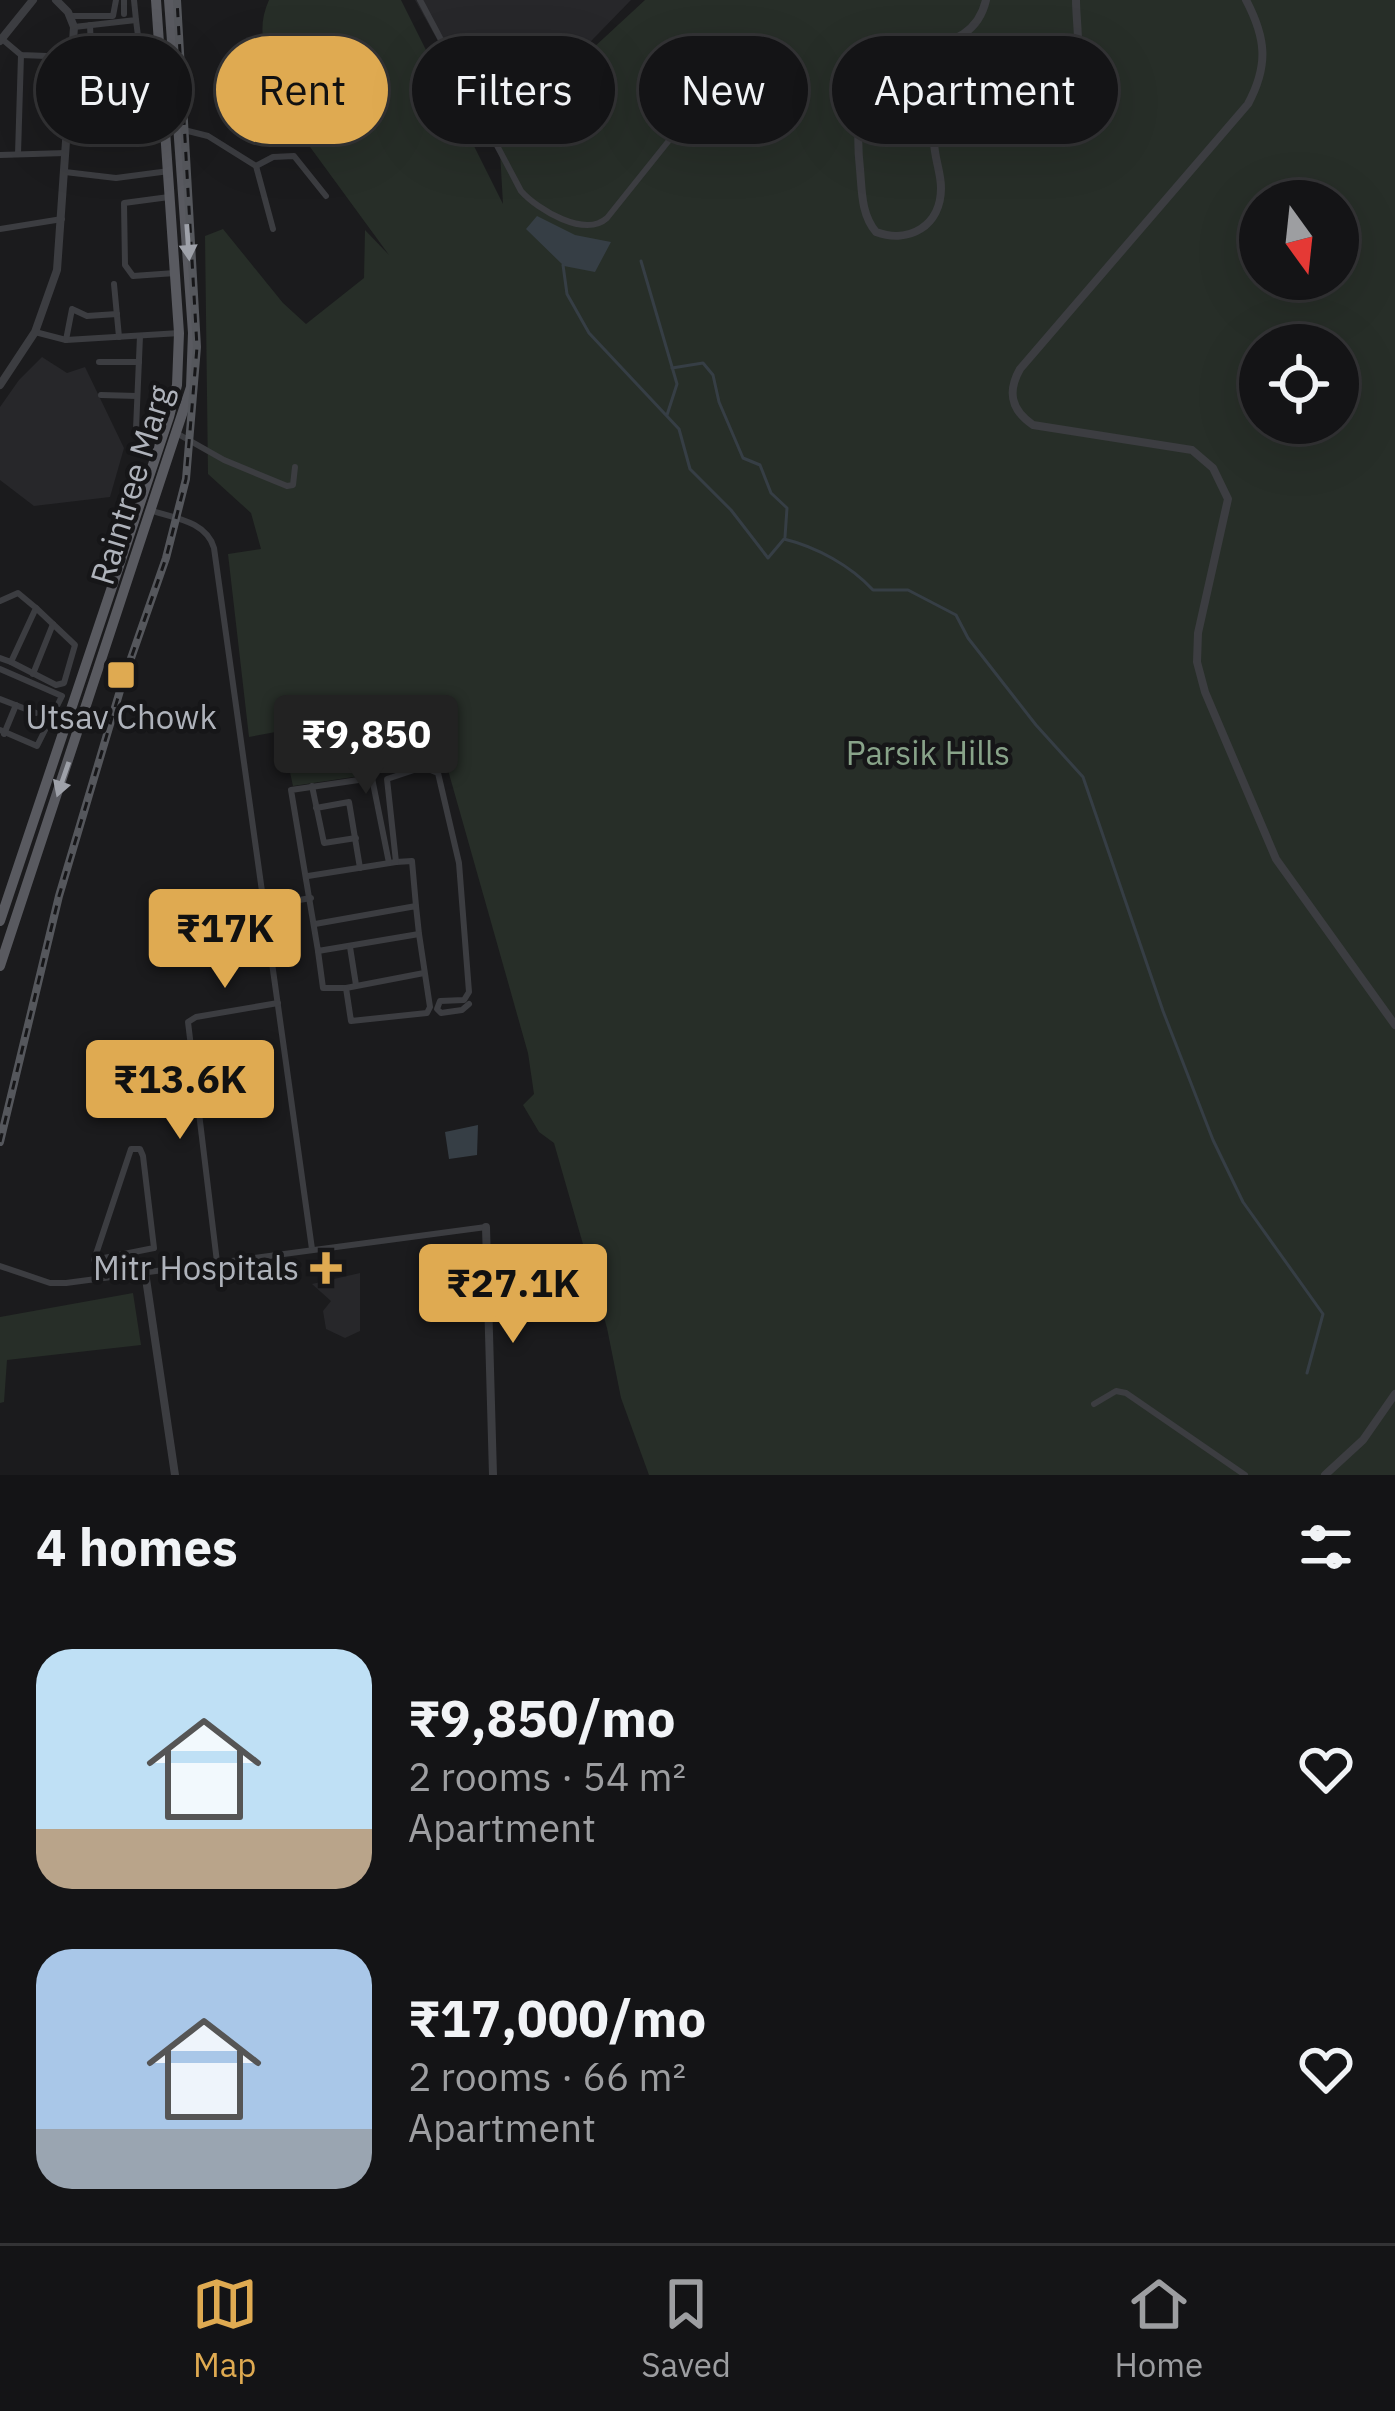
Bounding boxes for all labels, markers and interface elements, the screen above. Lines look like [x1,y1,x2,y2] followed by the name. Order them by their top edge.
[36,36,192,144] chip: Buy
[216,36,388,144] chip: Rent
[412,36,615,144] chip: Filters
[639,36,808,144] chip: New
[832,36,1118,144] chip: Apartment
[1239,180,1359,300] north arrow
[1239,180,1359,444] map controls
[178,224,197,261] one-way arrow
[1239,324,1359,444] button: locate
[80,379,181,590] street label: Raintree Marg
[105,659,137,691] marker: Utsav Chowk
[25,695,217,738] place label: Utsav Chowk
[268,695,464,797] pin: ₹9,850
[301,708,431,759] text: ₹9,850
[846,731,1010,774] park label: Parsik Hills
[53,762,71,798] one-way arrow
[154,889,296,991] pin: ₹17K
[176,902,274,953] text: ₹17K
[82,1040,278,1142] pin: ₹13.6K
[113,1053,247,1104] text: ₹13.6K
[415,1244,611,1346] pin: ₹27.1K
[93,1246,299,1289] place label: Mitr Hospitals
[310,1252,342,1284] marker: Mitr Hospitals
[446,1257,580,1308] text: ₹27.1K
[36,1514,238,1580] text: 4 homes
[1293,1514,1359,1580] icon: filters
[408,1685,676,1751] text: ₹9,850/mo
[132,1697,276,1841] icon: home
[1293,1736,1359,1802] icon: heart
[408,1751,686,1802] text: 2 rooms · 54 m²
[408,1802,596,1853] text: Apartment
[408,1985,706,2051] text: ₹17,000/mo
[132,1997,276,2141] icon: home
[1293,2036,1359,2102] icon: heart
[408,2051,686,2102] text: 2 rooms · 66 m²
[408,2102,596,2153] text: Apartment
[192,2271,258,2386] tab: Map
[641,2271,731,2386] tab: Saved
[1114,2271,1203,2386] tab: Home

